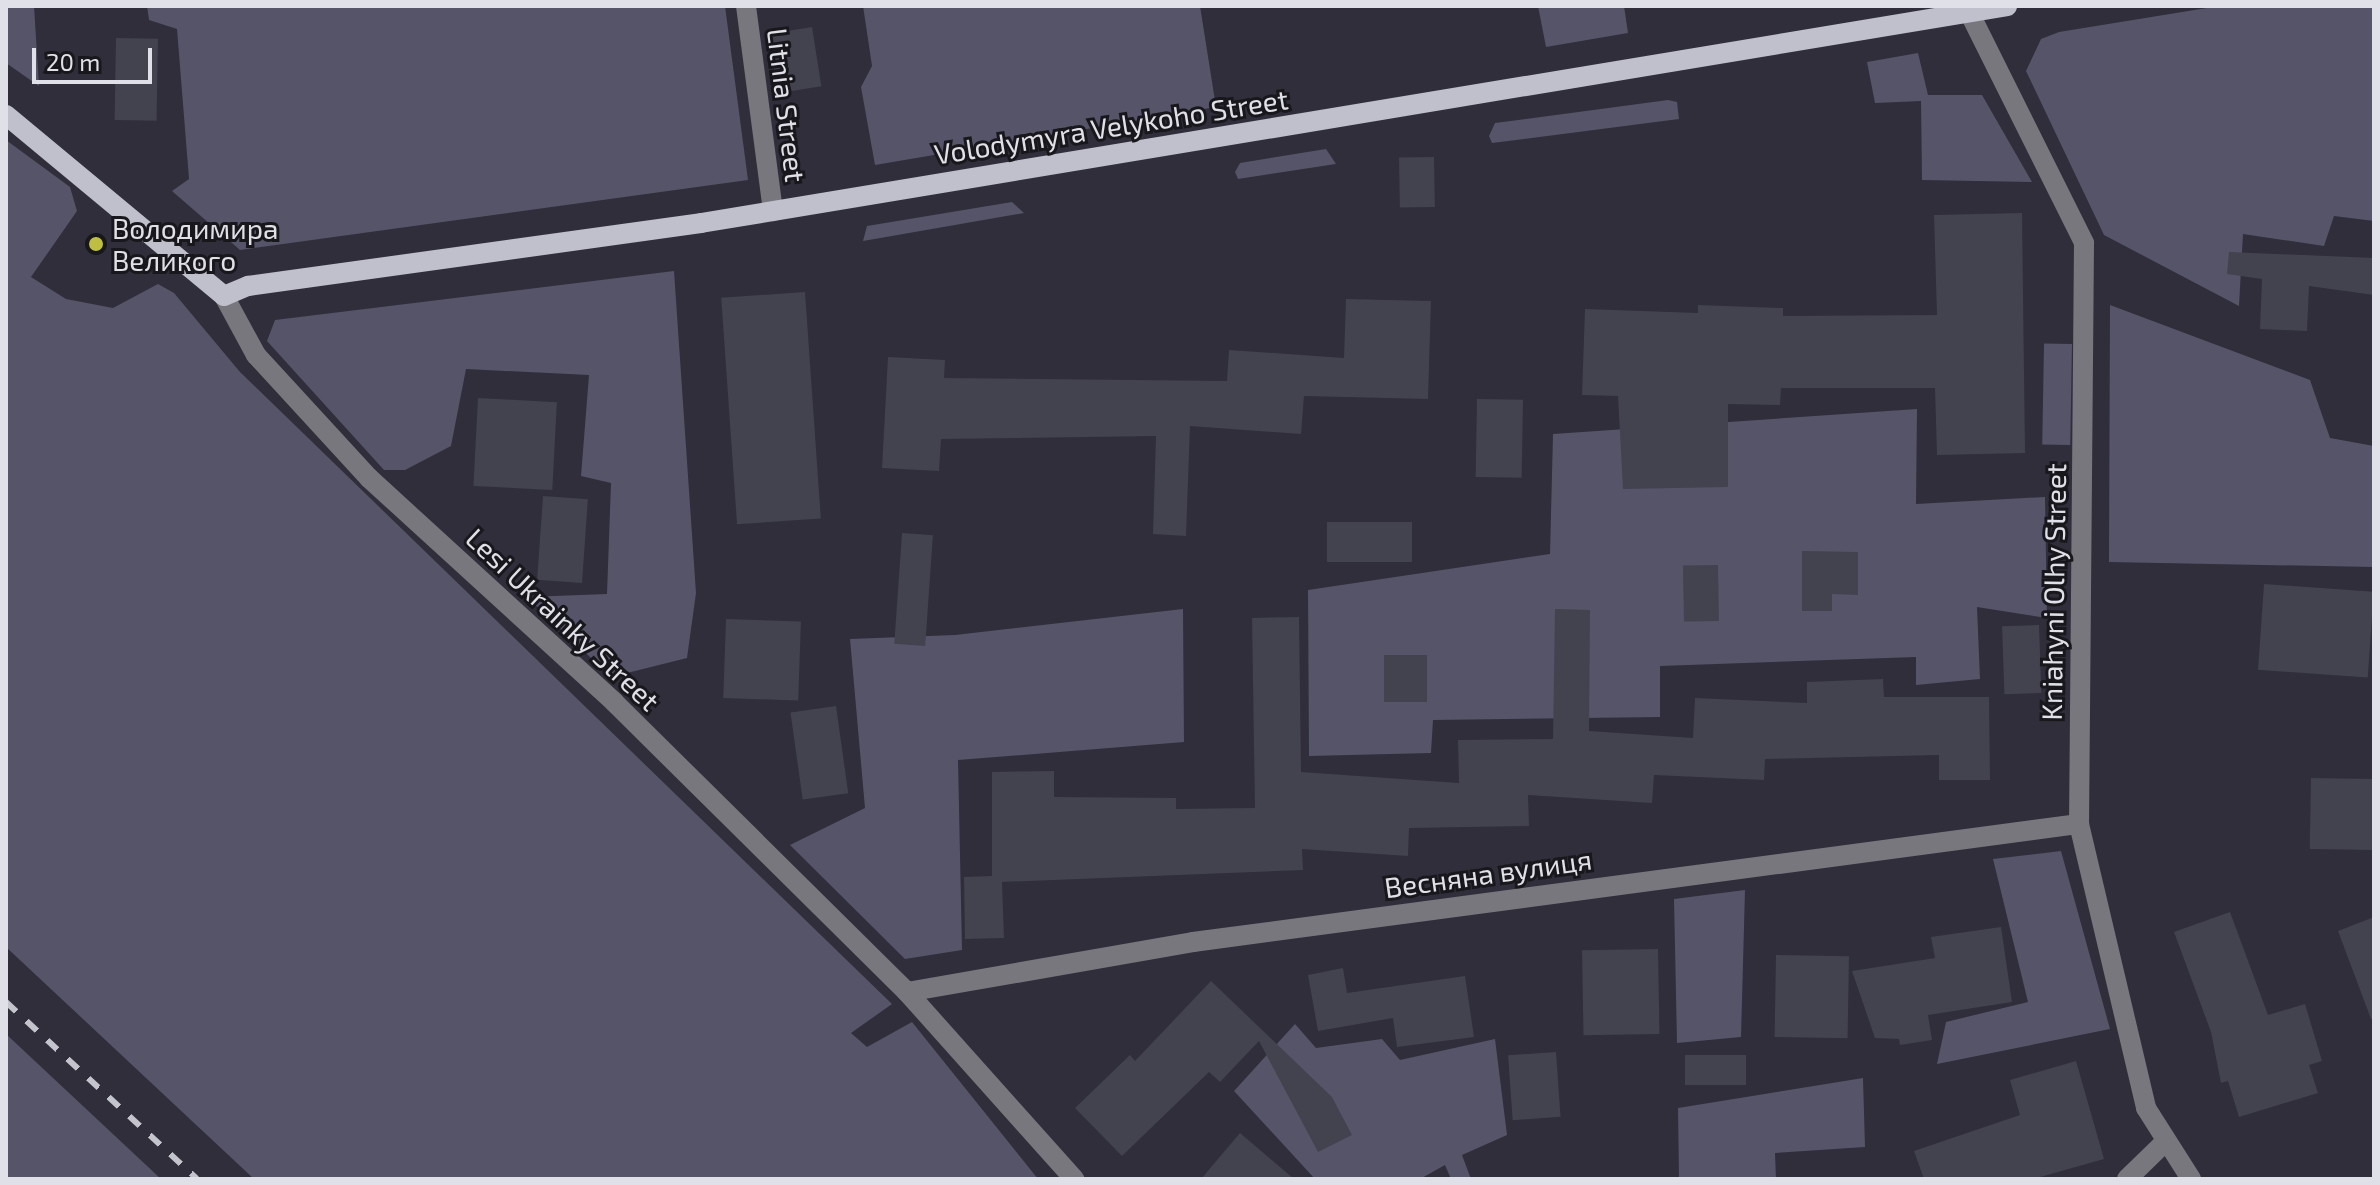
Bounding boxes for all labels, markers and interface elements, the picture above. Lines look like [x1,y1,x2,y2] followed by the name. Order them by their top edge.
[761,26,813,184] street label: Litnia Street
[36,32,156,82] scale bar
[46,47,100,76] text: 20 m
[931,81,1291,171] street label: Volodymyra Velykoho Street
[112,211,279,277] place label: Володимира Великого
[87,235,105,253] marker: Володимира Великого
[2034,463,2072,721] street label: Kniahyni Olhy Street
[459,521,667,717] street label: Lesi Ukrainky Street
[1382,842,1594,904] street label: Весняна вулиця

